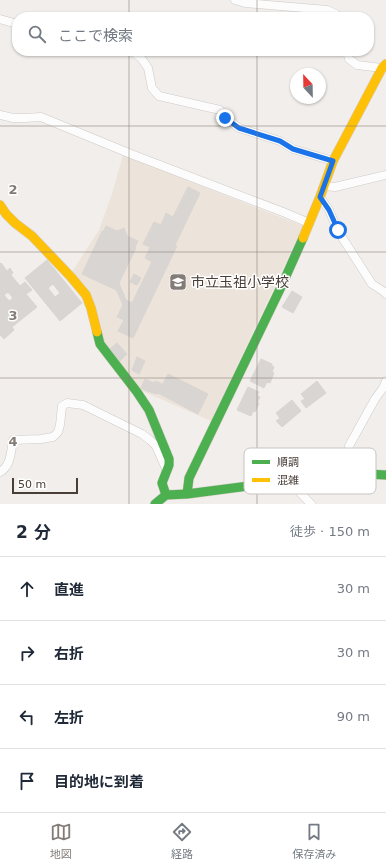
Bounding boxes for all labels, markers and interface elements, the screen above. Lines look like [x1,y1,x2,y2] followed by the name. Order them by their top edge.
[12,12,374,56] search box
[26,23,48,45] icon: search
[58,27,133,45] text: ここで検索
[290,68,326,104] north arrow
[216,109,234,127] route end
[8,182,18,197] text: 2
[329,221,347,239] route start
[168,272,188,292] school or university icon: 市立玉祖小学校
[191,274,289,290] place label: 市立玉祖小学校
[8,308,18,323] text: 3
[8,434,18,449] text: 4
[244,448,376,494] legend
[277,456,299,469] text: 順調
[277,474,299,487] text: 混雑
[12,476,78,495] scale bar
[18,478,46,491] text: 50 m
[16,522,51,542] text: 2 分
[290,524,370,539] text: 徒歩 · 150 m
[16,578,38,600] icon: ahead
[54,581,84,599] text: 直進
[337,581,370,596] text: 30 m
[16,642,38,664] icon: right
[54,645,84,663] text: 右折
[337,645,370,660] text: 30 m
[16,706,38,728] icon: left
[54,709,84,727] text: 左折
[337,709,370,724] text: 90 m
[16,770,38,792] icon: arrive
[54,773,144,791] text: 目的地に到着
[50,821,72,861] tab: 地図
[171,821,193,861] tab: 経路
[292,821,336,861] tab: 保存済み

